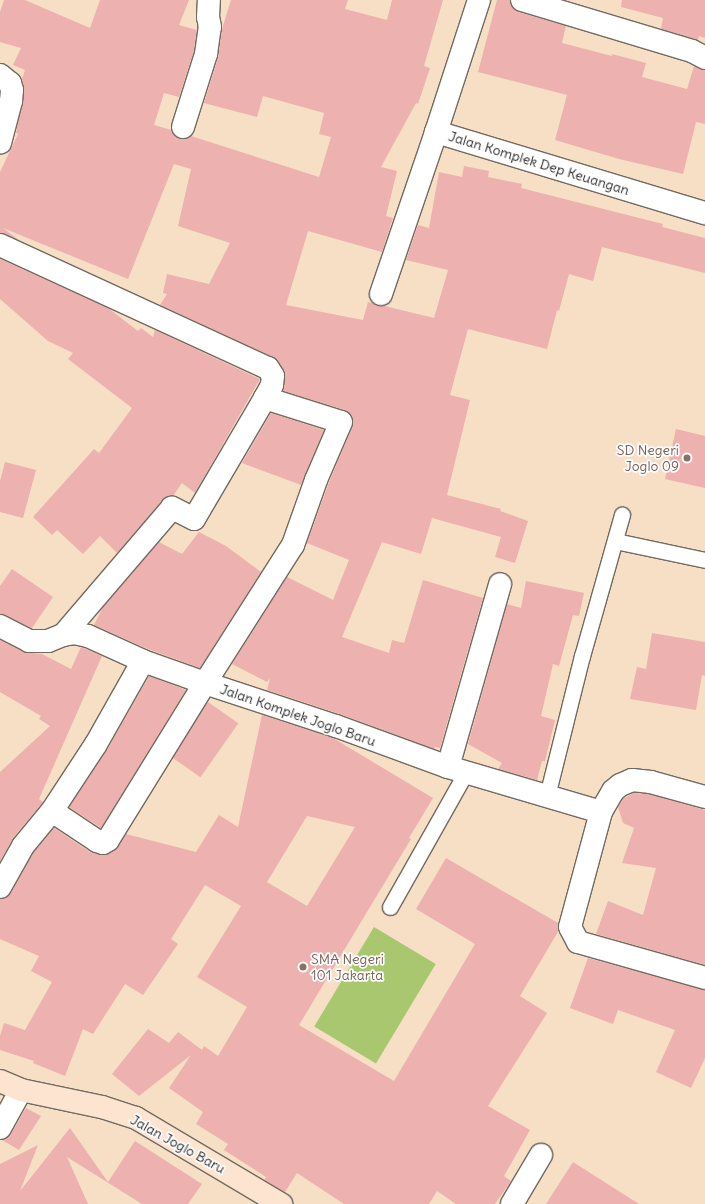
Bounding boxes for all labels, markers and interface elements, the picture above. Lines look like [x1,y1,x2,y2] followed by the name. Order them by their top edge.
[447,127,631,199] street label: Jalan Komplek Dep Keuangan
[617,442,679,474] place label: SD Negeri Joglo 09
[682,453,692,463] marker: SD Negeri Joglo 09
[218,680,378,750] street label: Jalan Komplek Joglo Baru
[311,951,384,984] place label: SMA Negeri 101 Jakarta
[298,962,308,972] marker: SMA Negeri 101 Jakarta
[128,1111,228,1177] street label: Jalan Joglo Baru

